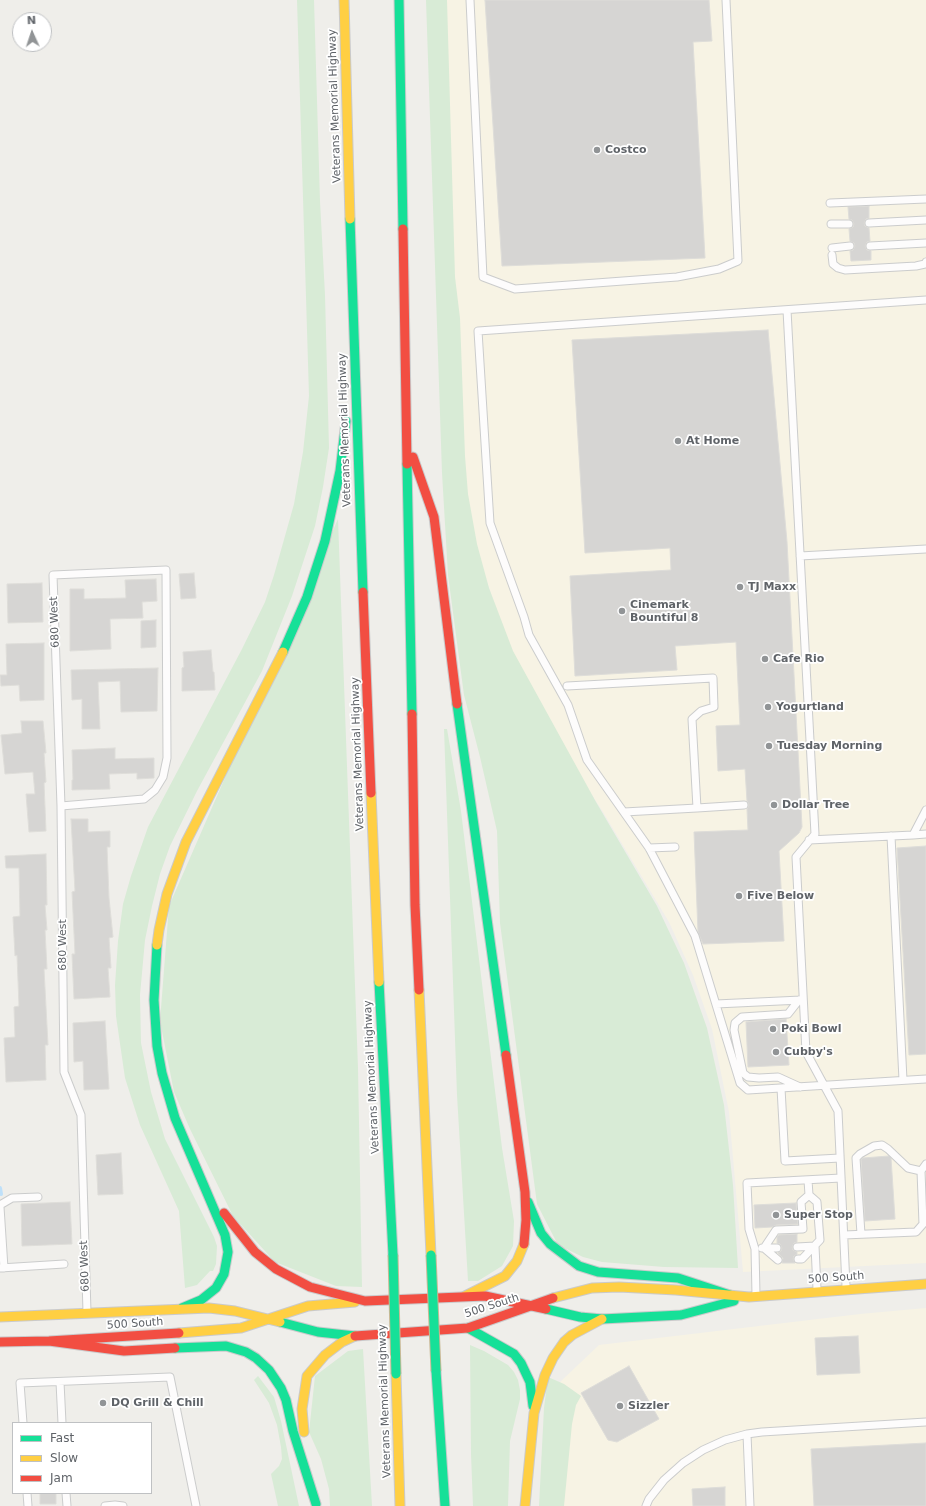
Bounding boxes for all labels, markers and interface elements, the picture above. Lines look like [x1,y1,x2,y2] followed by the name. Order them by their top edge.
[12,12,52,52] north arrow
[26,14,36,27] text: N
[326,29,344,183] street label: Veterans Memorial Highway
[605,143,647,157] place label: Costco
[592,145,602,155] marker: Costco
[336,353,354,507] street label: Veterans Memorial Highway
[686,434,739,448] place label: At Home
[673,436,683,446] marker: At Home
[748,580,796,594] place label: TJ Maxx
[735,582,745,592] marker: TJ Maxx
[48,596,62,648] street label: 680 West
[630,598,699,624] place label: Cinemark Bountiful 8
[617,606,627,616] marker: Cinemark Bountiful 8
[773,652,824,666] place label: Cafe Rio
[760,654,770,664] marker: Cafe Rio
[349,677,367,831] street label: Veterans Memorial Highway
[776,700,844,714] place label: Yogurtland
[763,702,773,712] marker: Yogurtland
[777,739,882,753] place label: Tuesday Morning
[764,741,774,751] marker: Tuesday Morning
[782,798,850,812] place label: Dollar Tree
[769,800,779,810] marker: Dollar Tree
[747,889,814,903] place label: Five Below
[734,891,744,901] marker: Five Below
[56,919,70,971] street label: 680 West
[361,1000,383,1154] street label: Veterans Memorial Highway
[781,1022,841,1036] place label: Poki Bowl
[768,1024,778,1034] marker: Poki Bowl
[784,1045,833,1059] place label: Cubby's
[771,1047,781,1057] marker: Cubby's
[784,1208,853,1222] place label: Super Stop
[771,1210,781,1220] marker: Super Stop
[78,1240,92,1292] street label: 680 West
[807,1269,865,1287] street label: 500 South
[463,1291,521,1321] street label: 500 South
[106,1315,164,1333] street label: 500 South
[376,1324,394,1478] street label: Veterans Memorial Highway
[111,1396,204,1410] place label: DQ Grill & Chill
[98,1398,108,1408] marker: DQ Grill & Chill
[628,1399,669,1413] place label: Sizzler
[615,1401,625,1411] marker: Sizzler
[12,1422,152,1494] legend
[50,1431,74,1445] text: Fast
[50,1451,78,1465] text: Slow
[50,1471,73,1485] text: Jam

